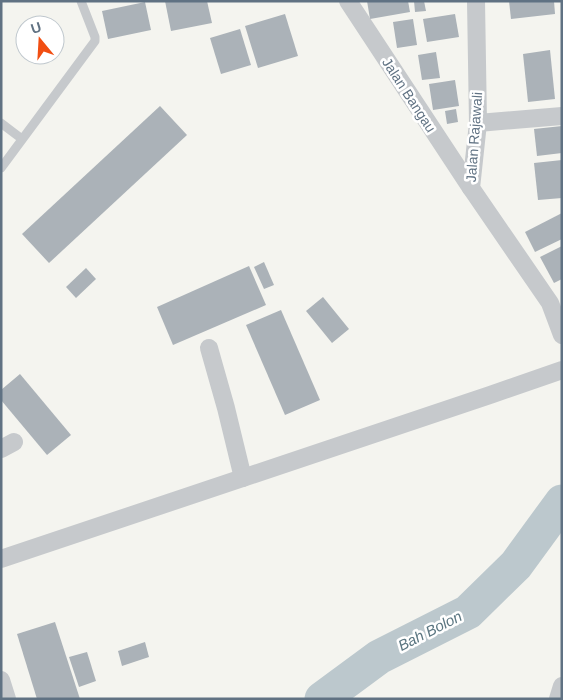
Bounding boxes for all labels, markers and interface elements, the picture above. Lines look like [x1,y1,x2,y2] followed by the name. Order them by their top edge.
[15,15,65,65] north arrow
[29,18,43,37] text: U
[379,55,439,135] street label: Jalan Bangau
[463,91,485,183] street label: Jalan Rajawali
[395,607,464,654] water label: Bah Bolon

